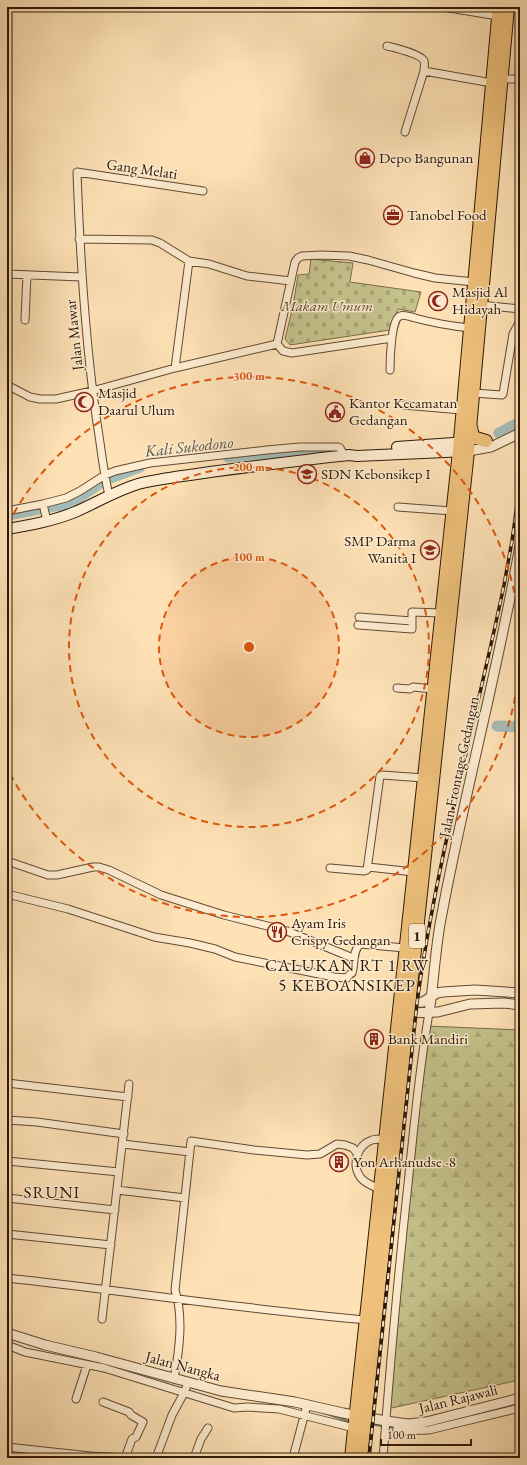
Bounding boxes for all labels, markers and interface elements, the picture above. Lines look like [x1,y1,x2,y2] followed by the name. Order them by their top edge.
[354,147,376,169] shop icon: Depo Bangunan
[379,148,473,167] place label: Depo Bangunan
[105,154,179,183] street label: Gang Melati
[382,204,404,226] office icon: Tanobel Food
[407,205,487,224] place label: Tanobel Food
[452,282,508,318] place label: Masjid Al Hidayah
[427,290,449,312] mosque icon: Masjid Al Hidayah
[280,296,373,315] park label: Makam Umum
[60,298,87,374] street label: Jalan Mawar
[233,368,265,384] text: 300 m
[98,383,175,419] place label: Masjid Daarul Ulum
[73,391,95,413] mosque icon: Masjid Daarul Ulum
[349,393,457,429] place label: Kantor Kecamatan Gedangan
[324,401,346,423] public building icon: Kantor Kecamatan Gedangan
[143,431,234,462] water label: Kali Sukodono
[233,459,265,475] text: 200 m
[296,463,318,485] school or university icon: SDN Kebonsikep I
[321,464,431,483] place label: SDN Kebonsikep I
[344,531,416,567] place label: SMP Darma Wanita I
[419,539,441,561] school or university icon: SMP Darma Wanita I
[233,549,265,565] text: 100 m
[242,640,256,654] centre of rings
[434,694,483,841] street label: Jalan Frontage Gedangan
[290,913,391,949] place label: Ayam Iris Crispy Gedangan
[266,921,288,943] restaurant icon: Ayam Iris Crispy Gedangan
[409,924,425,948] road number: 1
[265,954,429,996] district label: CALUKAN RT 1 RW 5 KEBOANSIKEP
[363,1028,385,1050] building icon: Bank Mandiri
[388,1029,468,1048] place label: Bank Mandiri
[328,1151,350,1173] building icon: Yon Arhanudse -8
[353,1152,456,1171] place label: Yon Arhanudse -8
[24,1181,80,1203] district label: SRUNI
[142,1346,223,1385] street label: Jalan Nangka
[415,1379,500,1418] street label: Jalan Rajawali
[381,1421,471,1447] scale bar
[387,1427,417,1443] text: 100 m

